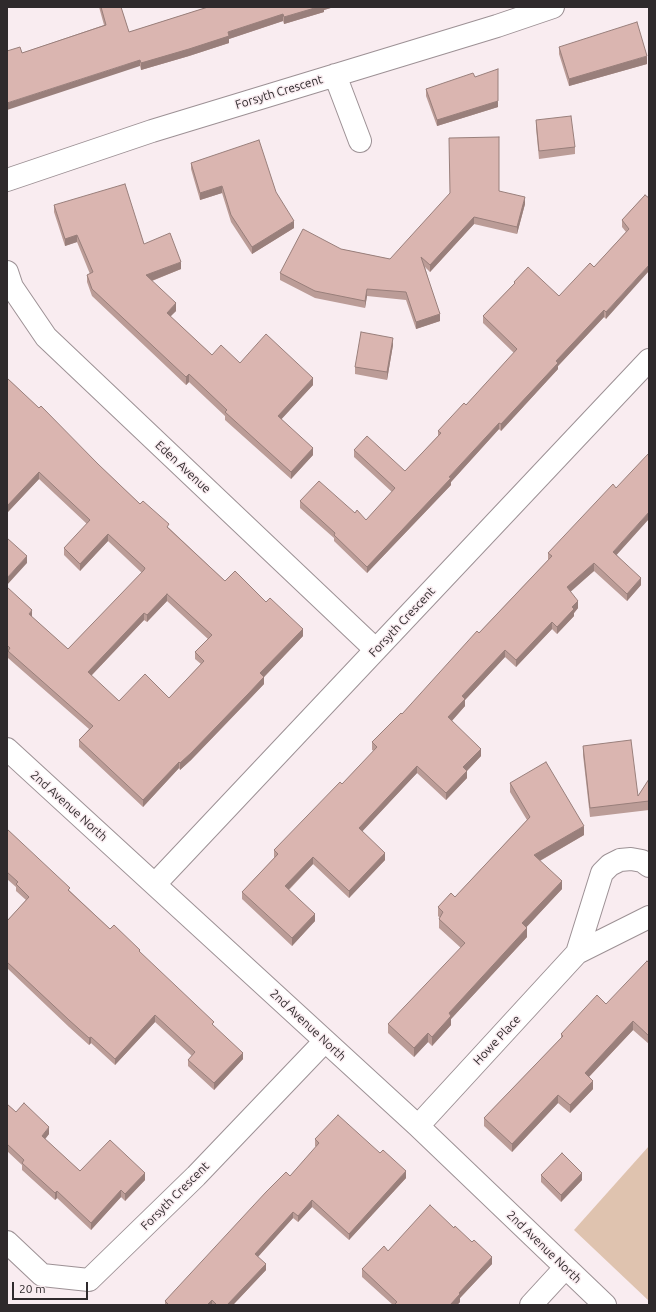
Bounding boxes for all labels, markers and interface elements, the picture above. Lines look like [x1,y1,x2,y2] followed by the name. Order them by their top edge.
[234,72,324,112] street label: Forsyth Crescent
[152,438,214,496] street label: Eden Avenue
[366,584,438,660] street label: Forsyth Crescent
[28,768,110,844] street label: 2nd Avenue North
[267,986,349,1064] street label: 2nd Avenue North
[470,1012,524,1068] street label: Howe Place
[138,1159,212,1233] street label: Forsyth Crescent
[504,1208,584,1286] street label: 2nd Avenue North
[14,1274,90,1300] scale bar
[19,1282,46,1295] text: 20 m

